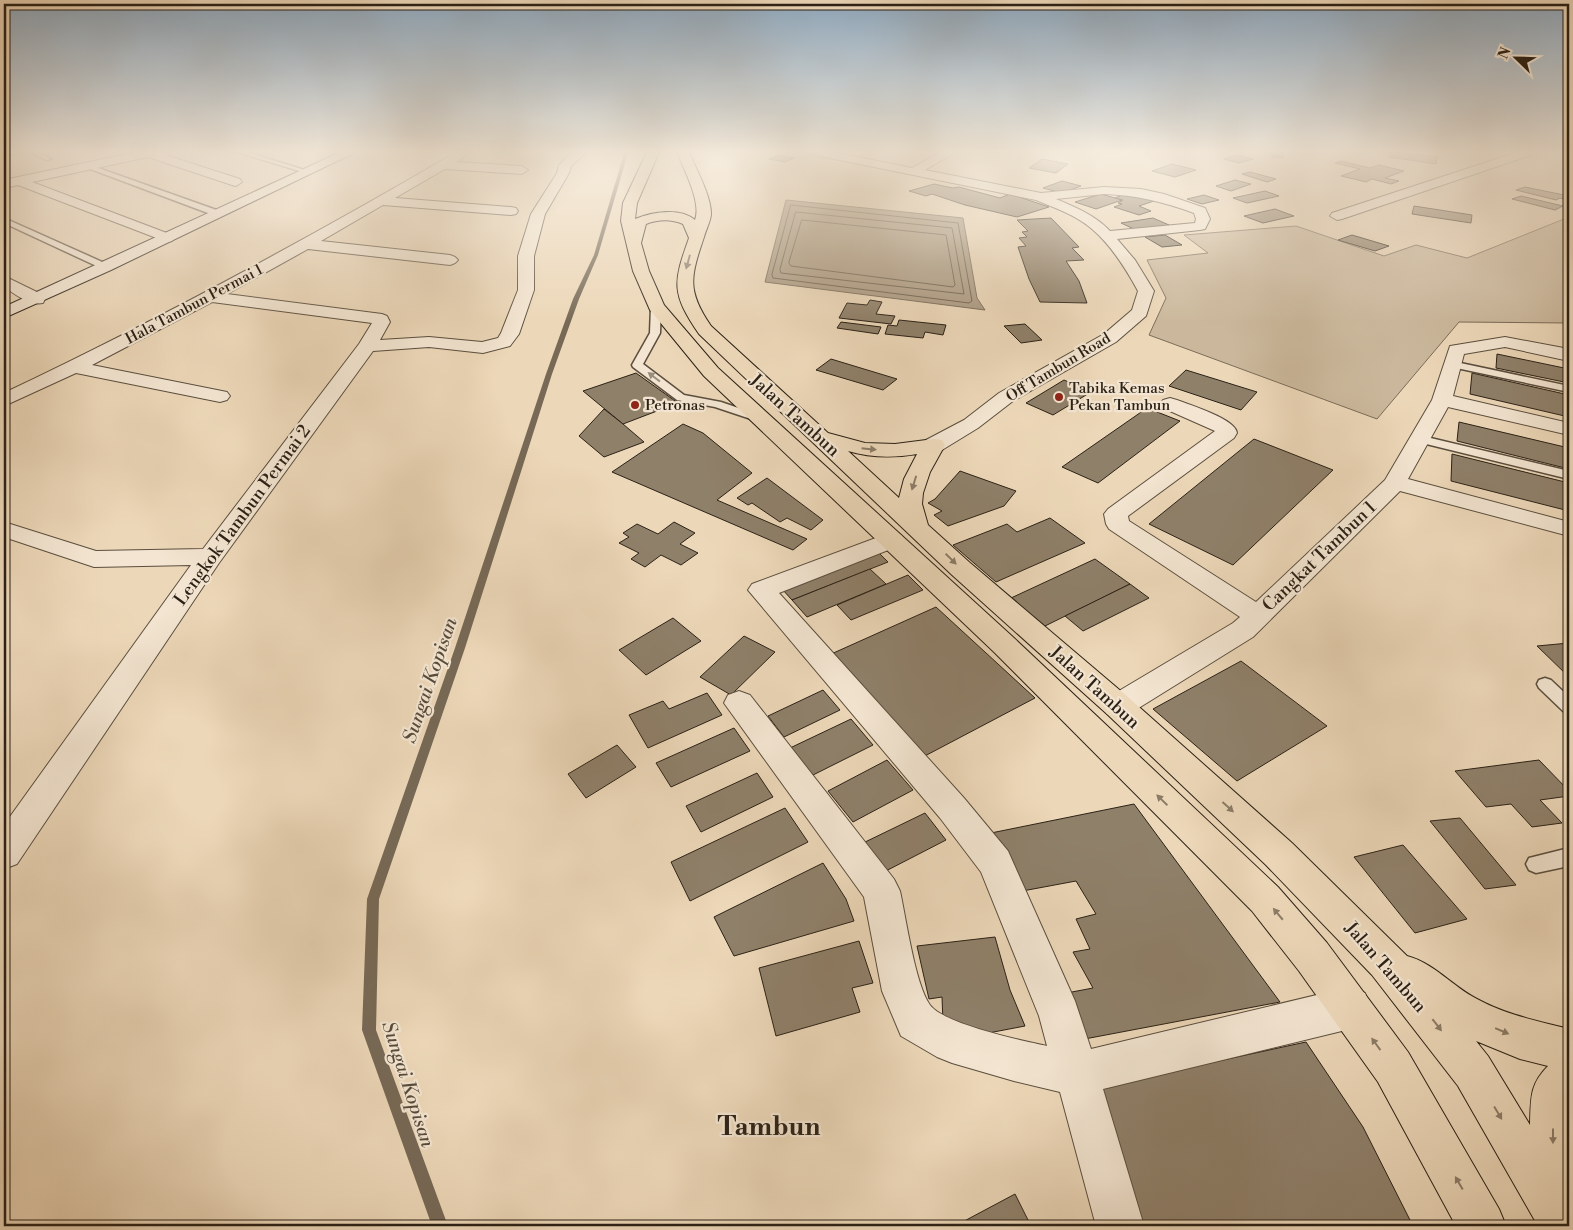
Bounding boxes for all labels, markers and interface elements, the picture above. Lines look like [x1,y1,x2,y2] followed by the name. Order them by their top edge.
[1490,32,1540,82] north arrow
[1495,45,1515,62] text: N
[684,255,692,270] one-way arrow
[122,260,267,349] street label: Hala Tambun Permai 1
[1002,328,1114,406] street label: Off Tambun Road
[744,368,845,462] street label: Jalan Tambun
[648,372,661,383] one-way arrow
[1069,379,1170,415] place label: Tabika Kemas Pekan Tambun
[1053,391,1065,403] marker: Tabika Kemas Pekan Tambun
[645,396,705,415] place label: Petronas
[629,399,641,411] marker: Petronas
[169,420,316,610] street label: Lengkok Tambun Permai 2
[861,445,877,453] one-way arrow
[910,476,918,491] one-way arrow
[1257,496,1381,617] street label: Cangkat Tambun 1
[944,553,956,565] one-way arrow
[397,614,463,746] water label: Sungai Kopisan
[1044,640,1145,734] street label: Jalan Tambun
[1157,794,1169,806] one-way arrow
[1222,801,1234,813] one-way arrow
[1272,908,1283,921] one-way arrow
[1339,916,1432,1018] street label: Jalan Tambun
[376,1018,440,1151] water label: Sungai Kopisan
[1431,1019,1442,1032] one-way arrow
[1495,1027,1510,1035] one-way arrow
[1371,1037,1381,1051] one-way arrow
[1493,1107,1502,1120] one-way arrow
[718,1111,821,1143] district label: Tambun
[1549,1128,1557,1144] one-way arrow
[1455,1177,1464,1190] one-way arrow

